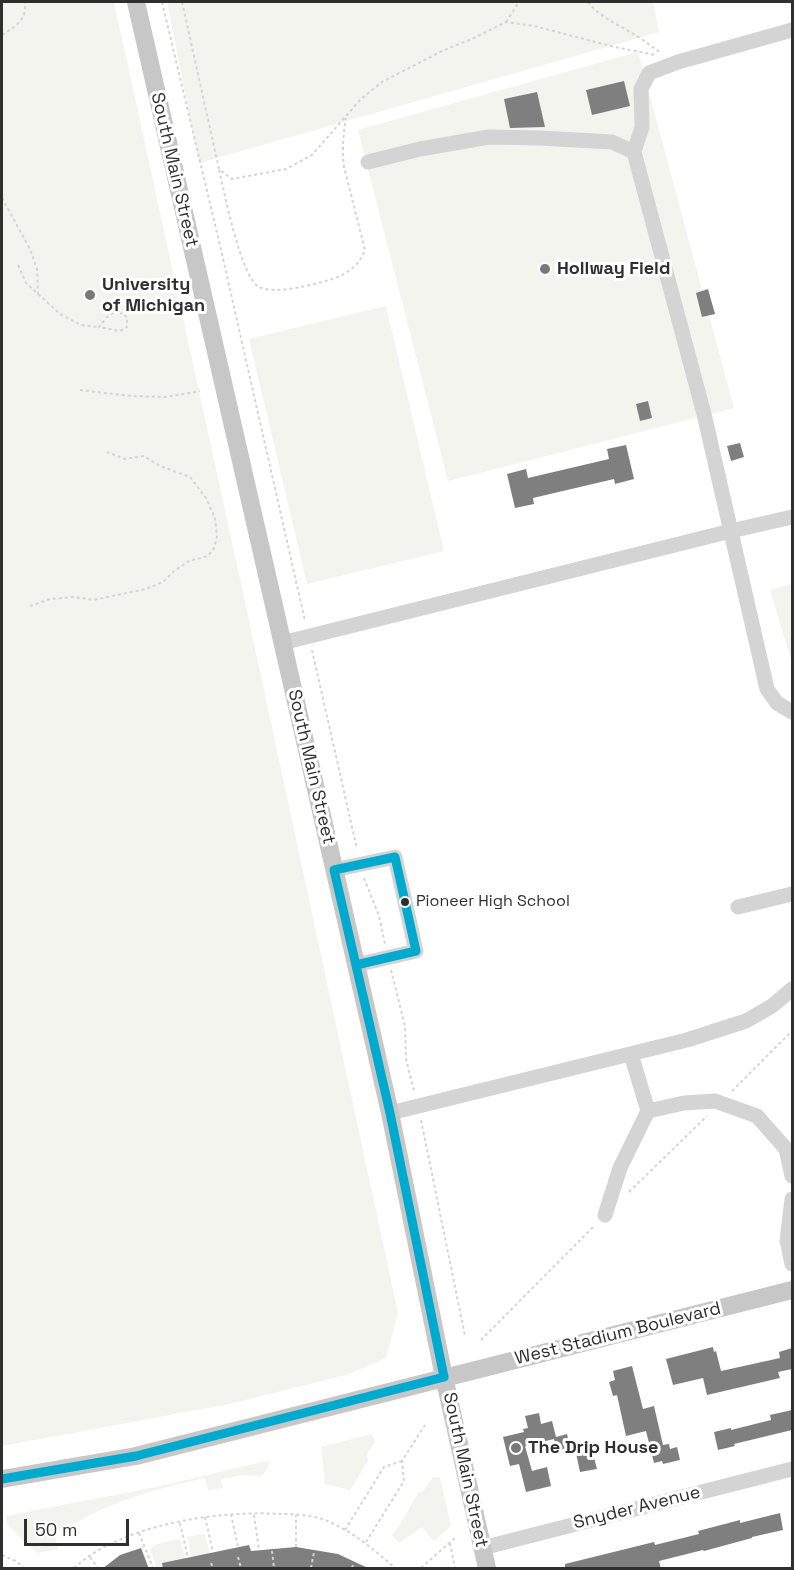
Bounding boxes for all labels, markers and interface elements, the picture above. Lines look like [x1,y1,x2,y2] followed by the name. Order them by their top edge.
[146,91,202,249] street label: South Main Street
[557,258,670,280] place label: Hollway Field
[538,262,552,276] marker: Hollway Field
[102,274,205,316] place label: University of Michigan
[83,288,97,302] marker: University of Michigan
[283,688,339,846] street label: South Main Street
[416,892,570,912] place label: Pioneer High School
[399,896,411,908] marker: Pioneer High School
[513,1298,723,1370] street label: West Stadium Boulevard
[438,1390,492,1550] street label: South Main Street
[528,1437,658,1459] place label: The Drip House
[509,1441,523,1455] marker: The Drip House
[571,1482,703,1534] street label: Snyder Avenue
[27,1507,132,1545] scale bar
[35,1518,77,1541] text: 50 m

